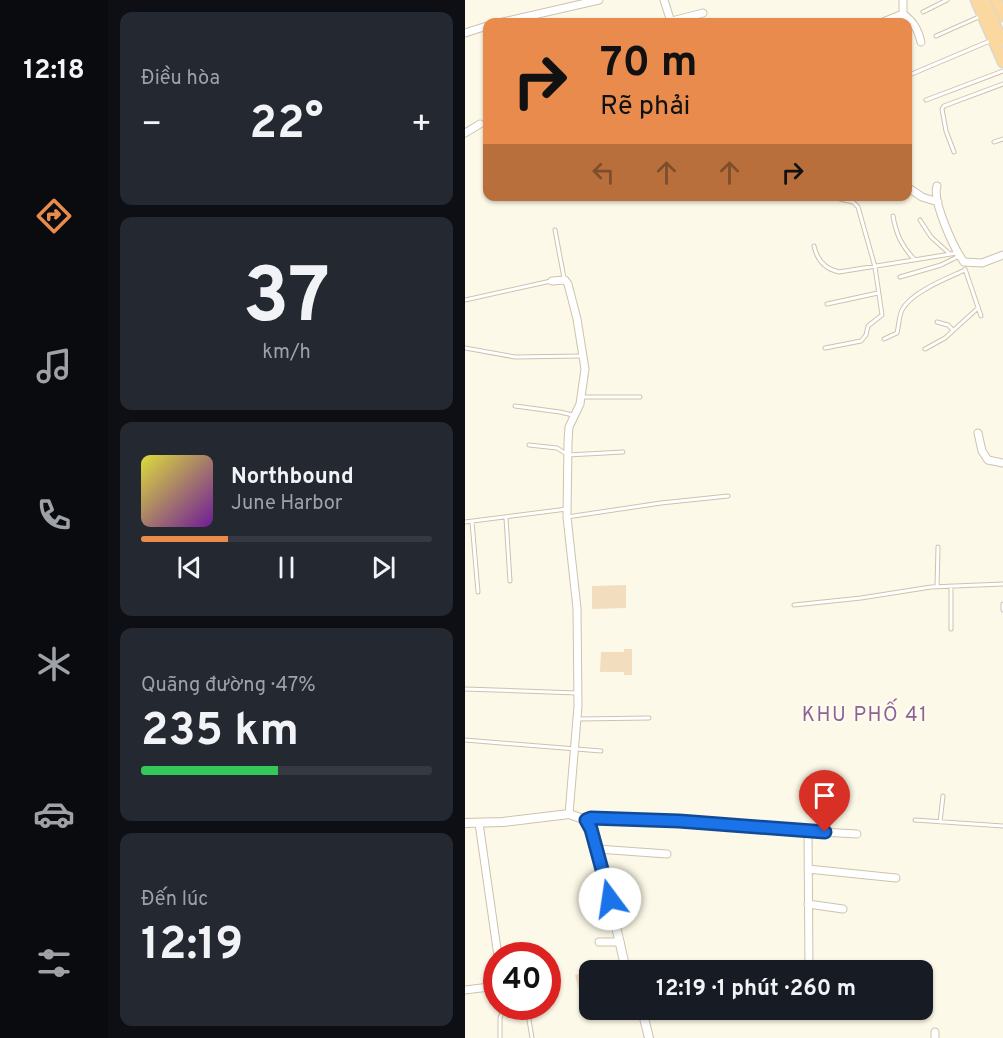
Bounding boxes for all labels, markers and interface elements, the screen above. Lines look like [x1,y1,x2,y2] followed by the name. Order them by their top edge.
[600,38,698,91] text: 70 m
[501,42,579,120] icon: right
[23,54,85,88] text: 12:18
[141,66,220,92] text: Điều hòa
[600,90,690,124] text: Rẽ phải
[250,97,323,154] text: 22°
[141,105,162,147] text: −
[411,105,432,147] text: +
[587,156,620,189] icon: left
[650,156,683,189] icon: ahead
[713,156,746,189] icon: ahead
[776,156,809,189] icon: right
[33,195,75,237] icon: directions
[243,251,330,350] text: 37
[262,340,311,366] text: km/h
[33,345,75,387] icon: music
[231,464,354,491] text: Northbound
[231,491,343,517] text: June Harbor
[33,494,75,536] icon: phone
[173,551,206,584] icon: previous
[270,551,303,584] icon: pause
[367,551,400,584] icon: next
[33,643,75,685] icon: climate
[141,673,316,699] text: Quãng đường · 47%
[802,698,928,729] district label: KHU PHỐ 41
[141,704,299,761] text: 235 km
[799,770,850,832] pin
[808,779,841,812] icon: arrive
[33,793,75,835] icon: car
[578,867,642,931] position arrow
[141,887,208,913] text: Đến lúc
[141,918,243,975] text: 12:19
[33,942,75,984] icon: filters
[483,942,561,1020] speed limit sign: 40
[656,976,856,1003] text: 12:19 · 1 phút · 260 m

